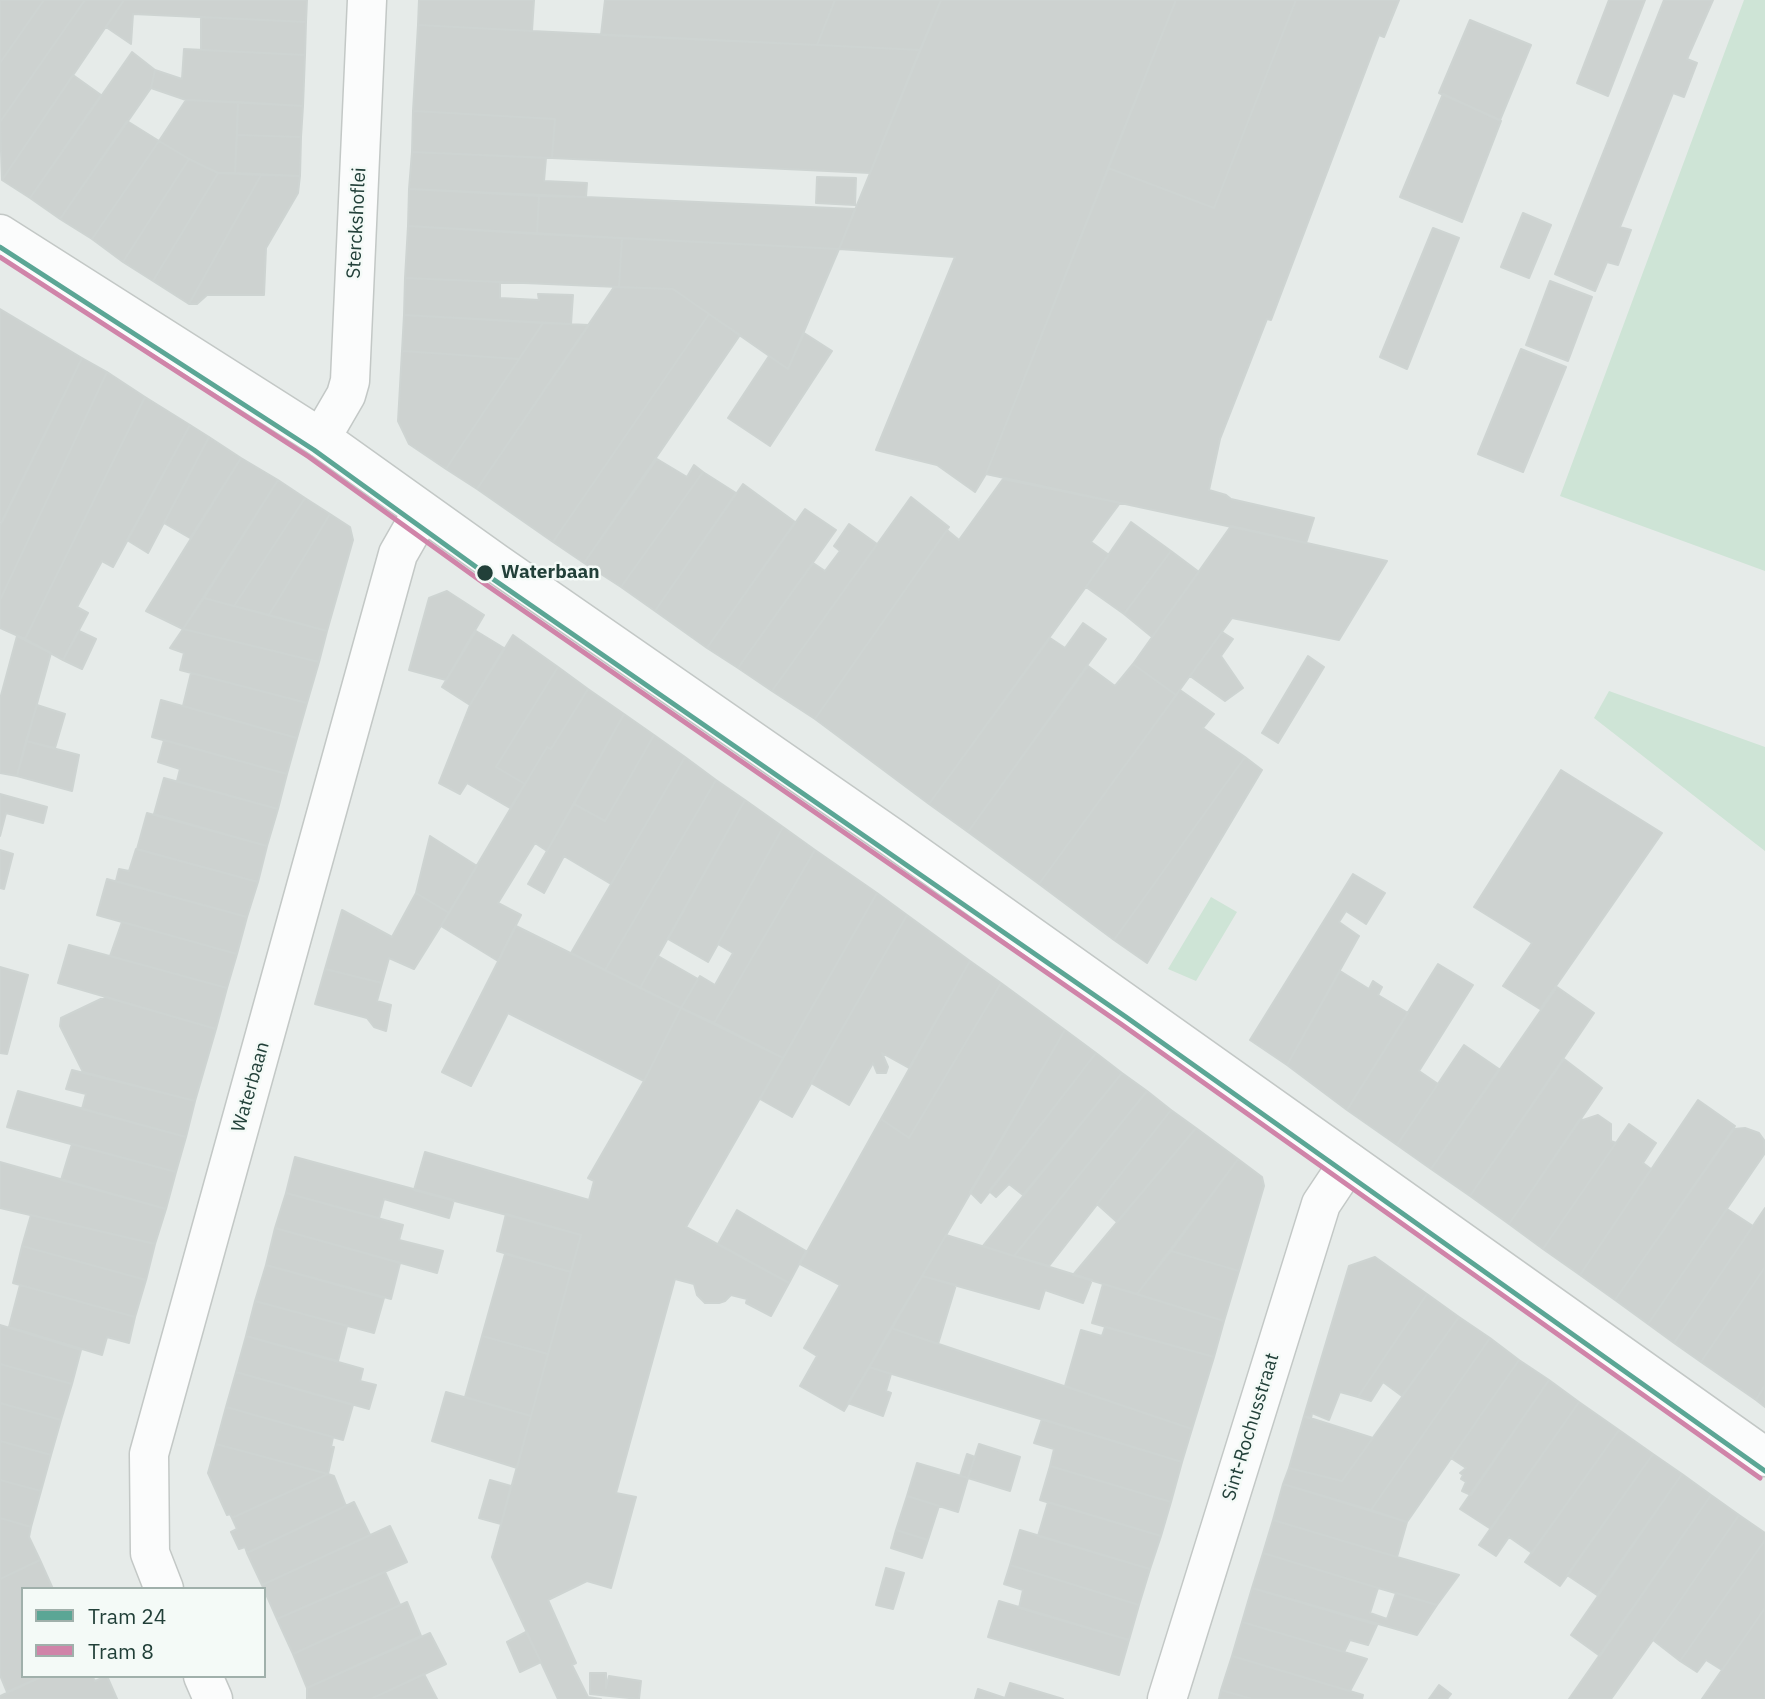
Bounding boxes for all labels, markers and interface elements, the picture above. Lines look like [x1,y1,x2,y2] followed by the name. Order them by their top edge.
[343,167,371,279] street label: Sterckshoflei
[501,562,600,584] place label: Waterbaan
[475,563,495,583] marker: Waterbaan
[227,1039,275,1135] street label: Waterbaan
[1218,1351,1284,1503] street label: Sint-Rochusstraat
[21,1587,266,1678] legend
[88,1602,166,1630] text: Tram 24
[88,1637,154,1665] text: Tram 8

